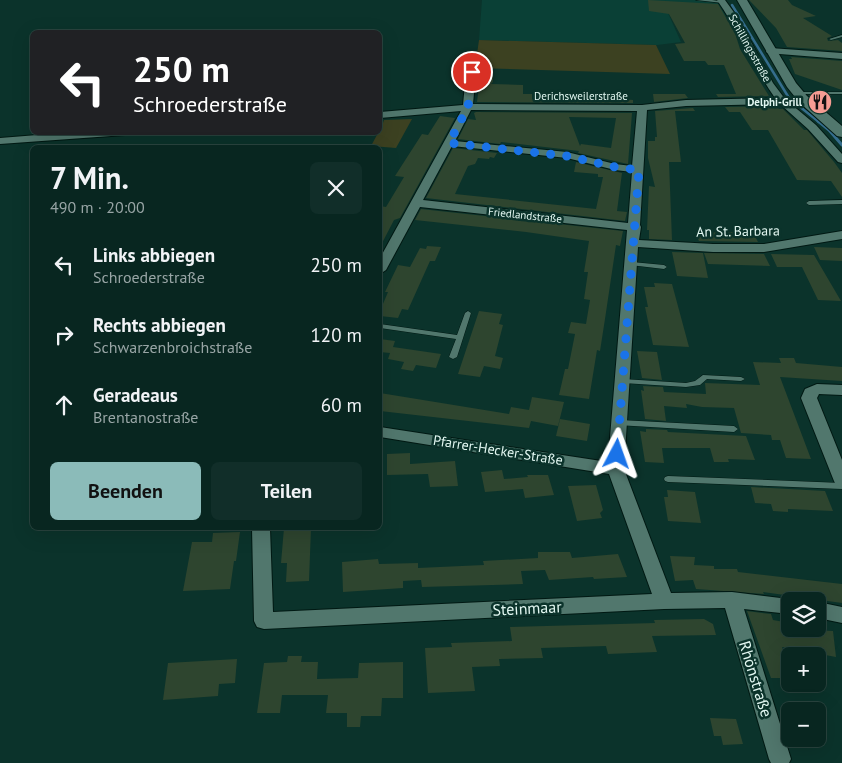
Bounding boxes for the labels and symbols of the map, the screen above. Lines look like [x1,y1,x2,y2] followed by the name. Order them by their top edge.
[726,12,775,85] street label: Schillingsstraße
[451,51,493,93] pin
[534,89,628,103] street label: Derichsweilerstraße
[807,89,833,115] restaurant icon: Delphi-Grill
[747,95,803,109] place label: Delphi-Grill
[487,204,563,226] street label: Friedlandstraße
[696,221,780,241] street label: An St. Barbara
[590,427,642,479] position arrow
[432,431,564,469] street label: Pfarrer-Hecker-Straße
[492,596,563,620] street label: Steinmaar
[735,638,777,720] street label: Rhönstraße

